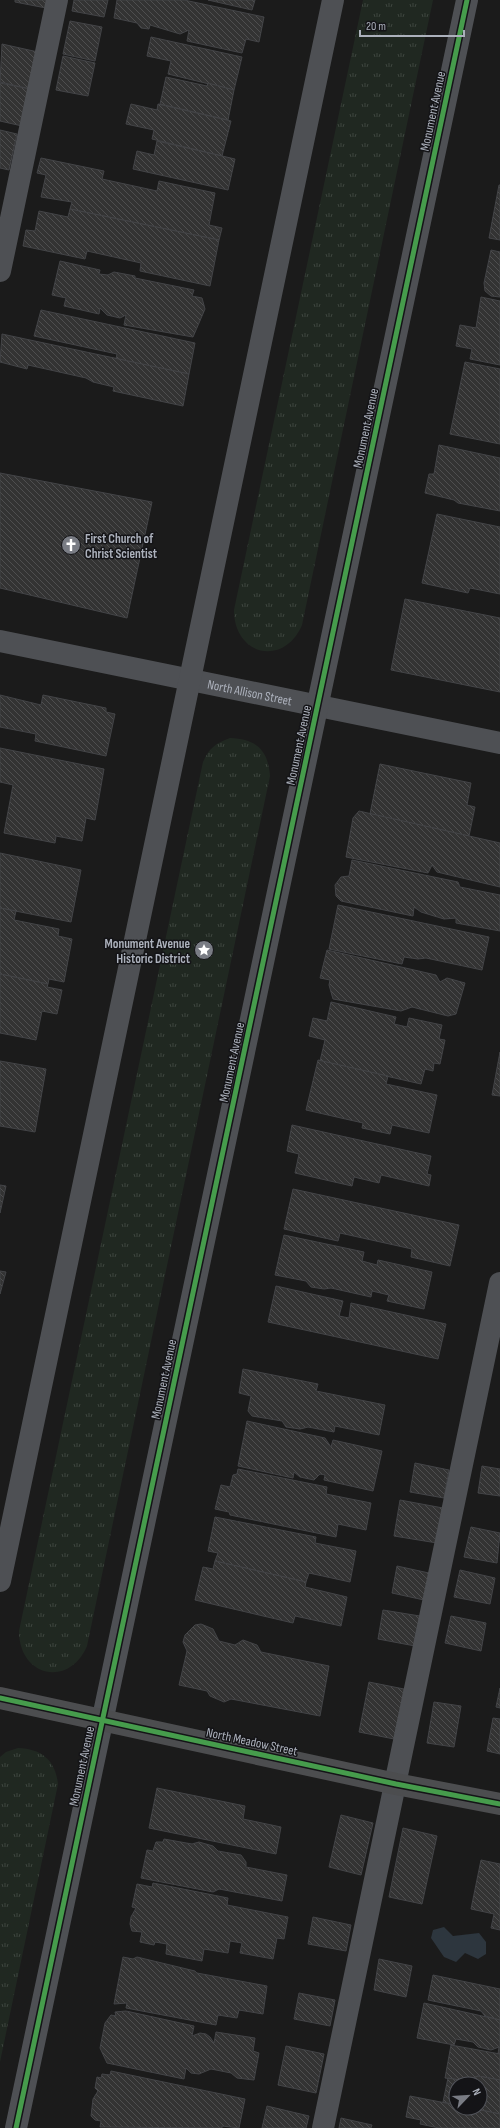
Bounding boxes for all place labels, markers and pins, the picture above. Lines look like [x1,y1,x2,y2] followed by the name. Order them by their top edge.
[85,531,158,562] place label: First Church of Christ Scientist
[60,534,82,556] church icon: First Church of Christ Scientist
[105,936,191,967] place label: Monument Avenue Historic District
[193,939,215,961] place icon: Monument Avenue Historic District

